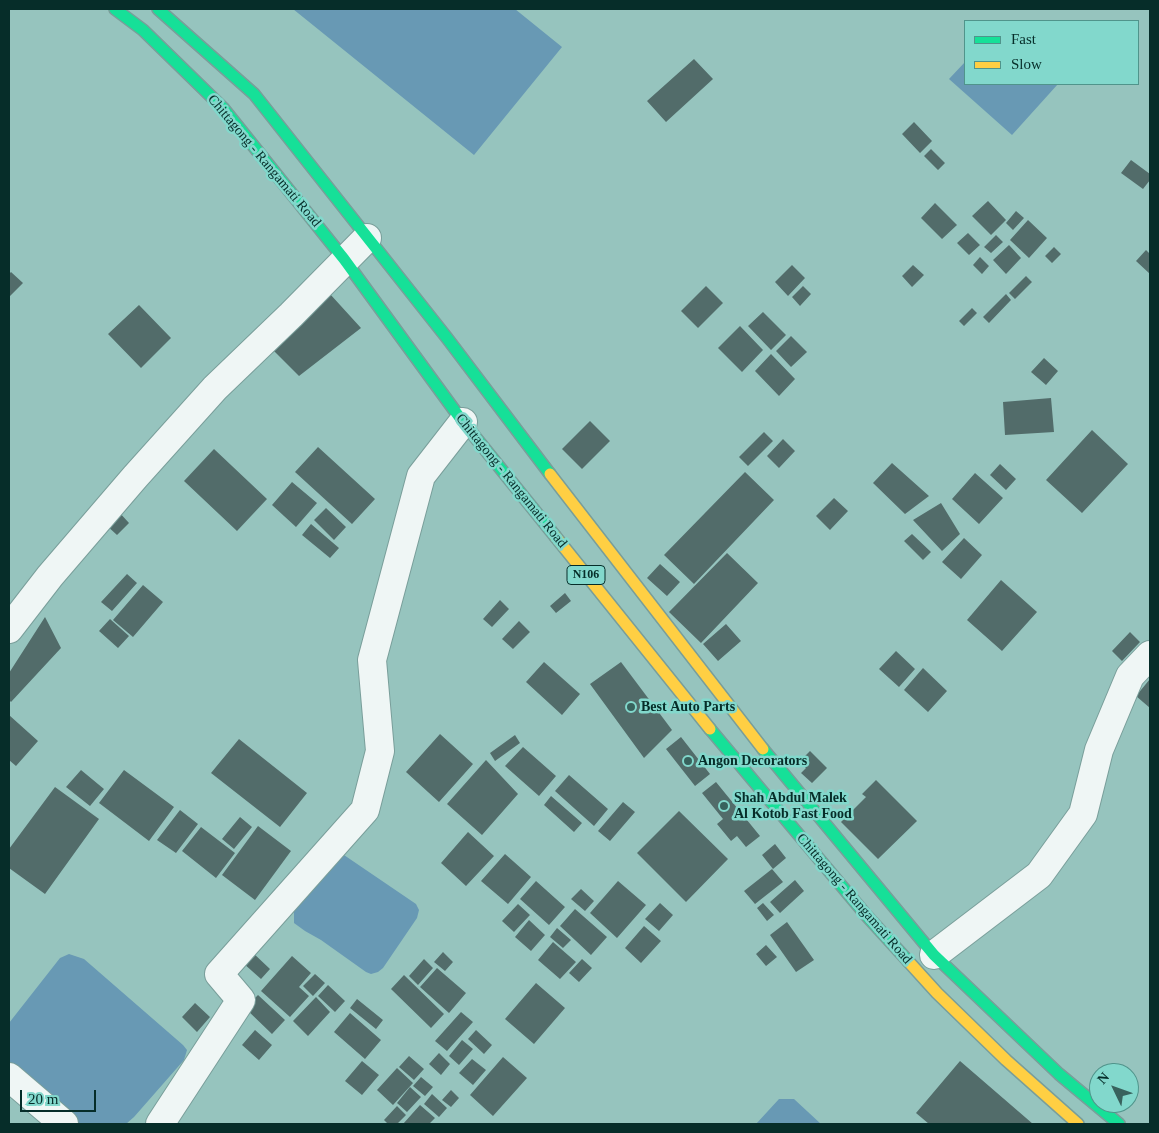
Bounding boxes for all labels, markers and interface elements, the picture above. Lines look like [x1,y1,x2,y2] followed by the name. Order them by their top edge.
[964,20,1139,85] legend
[1011,31,1036,47] text: Fast
[1011,56,1042,72] text: Slow
[204,91,324,231] street label: Chittagong - Rangamati Road
[452,411,570,551] street label: Chittagong - Rangamati Road
[567,566,605,584] road number: N106
[641,699,735,715] place label: Best Auto Parts
[625,701,637,713] marker: Best Auto Parts
[698,753,807,769] place label: Angon Decorators
[682,755,694,767] marker: Angon Decorators
[734,790,852,822] place label: Shah Abdul Malek Al Kotob Fast Food
[718,800,730,812] marker: Shah Abdul Malek Al Kotob Fast Food
[793,830,915,968] street label: Chittagong - Rangamati Road
[1089,1063,1139,1113] north arrow
[1094,1070,1112,1087] text: N
[22,1080,99,1112] scale bar
[28,1091,58,1107] text: 20 m

